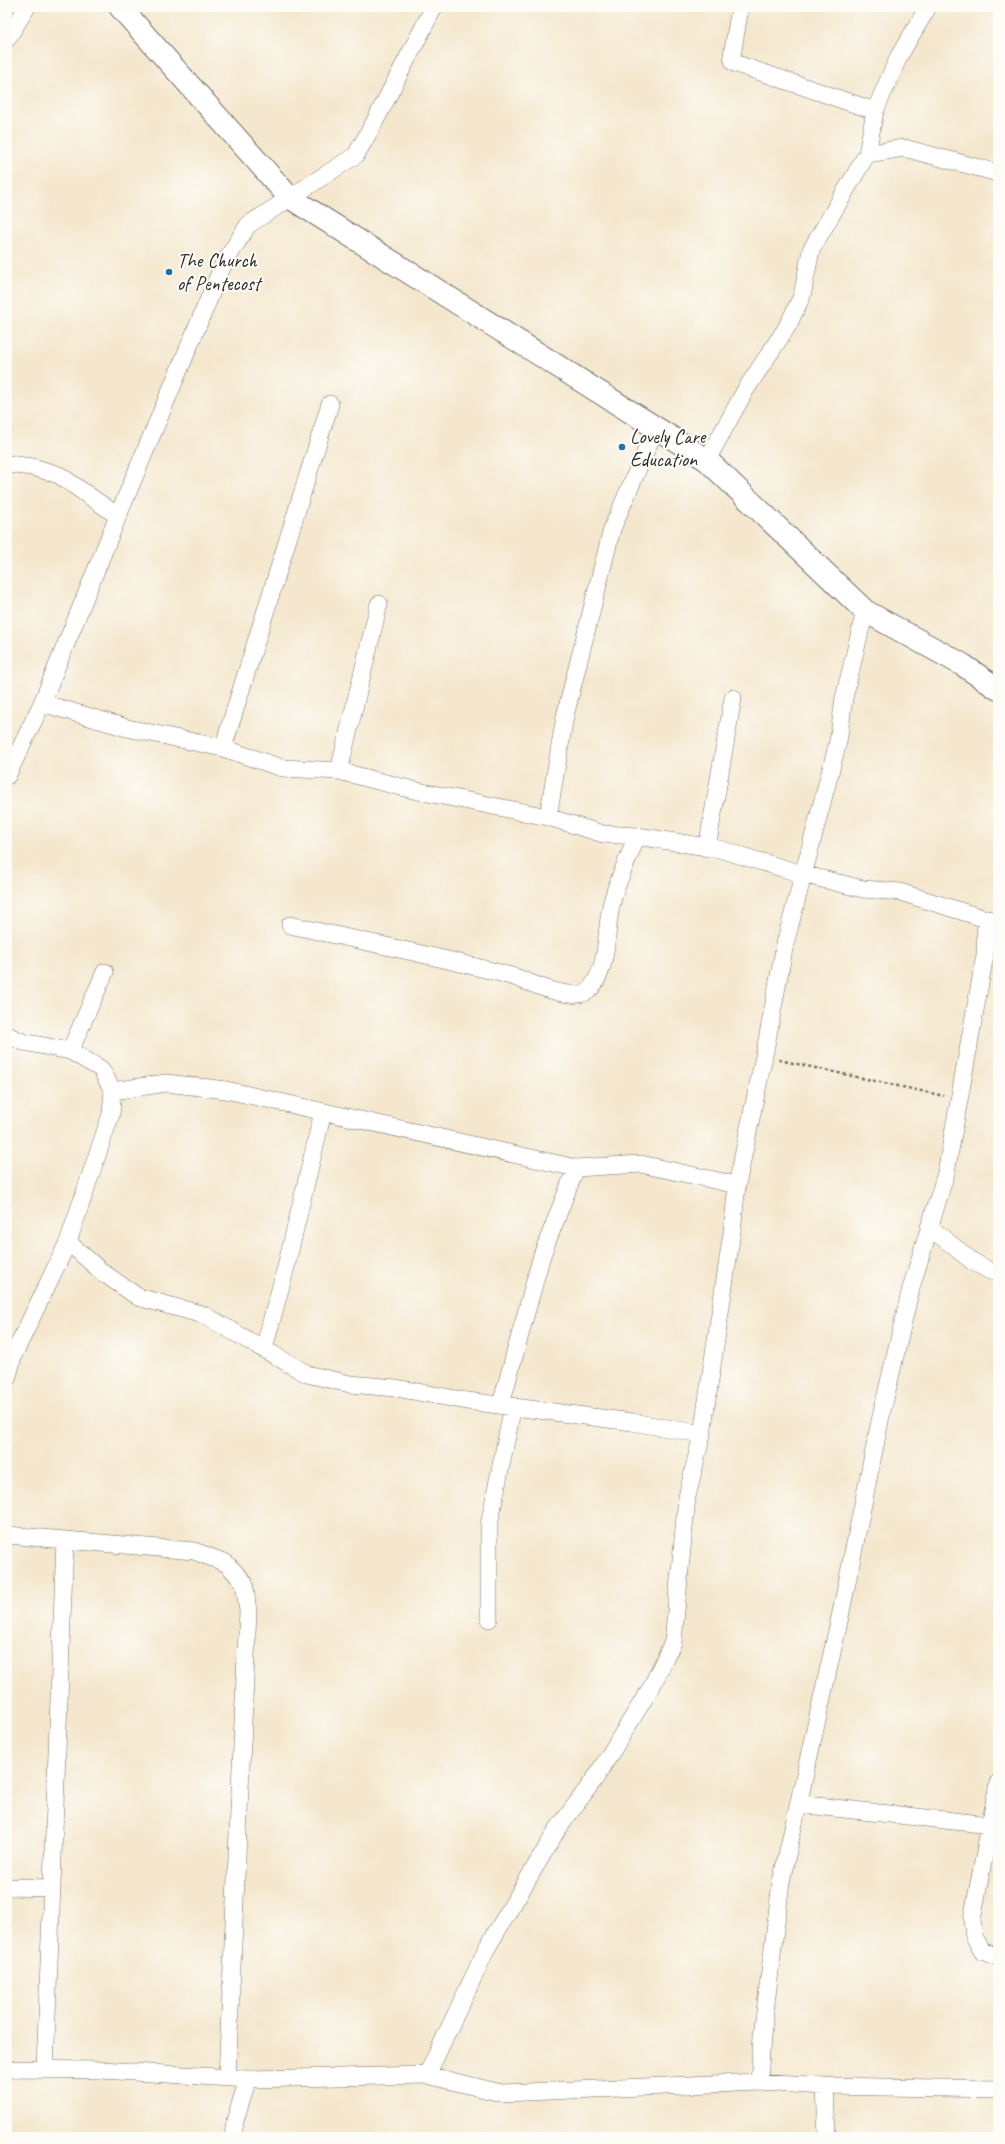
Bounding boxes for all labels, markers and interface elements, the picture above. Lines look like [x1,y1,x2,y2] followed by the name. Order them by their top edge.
[177,248,264,296] place label: The Church of Pentecost
[164,267,174,277] marker: The Church of Pentecost
[630,424,707,472] place label: Lovely Care Education
[617,442,627,452] marker: Lovely Care Education

